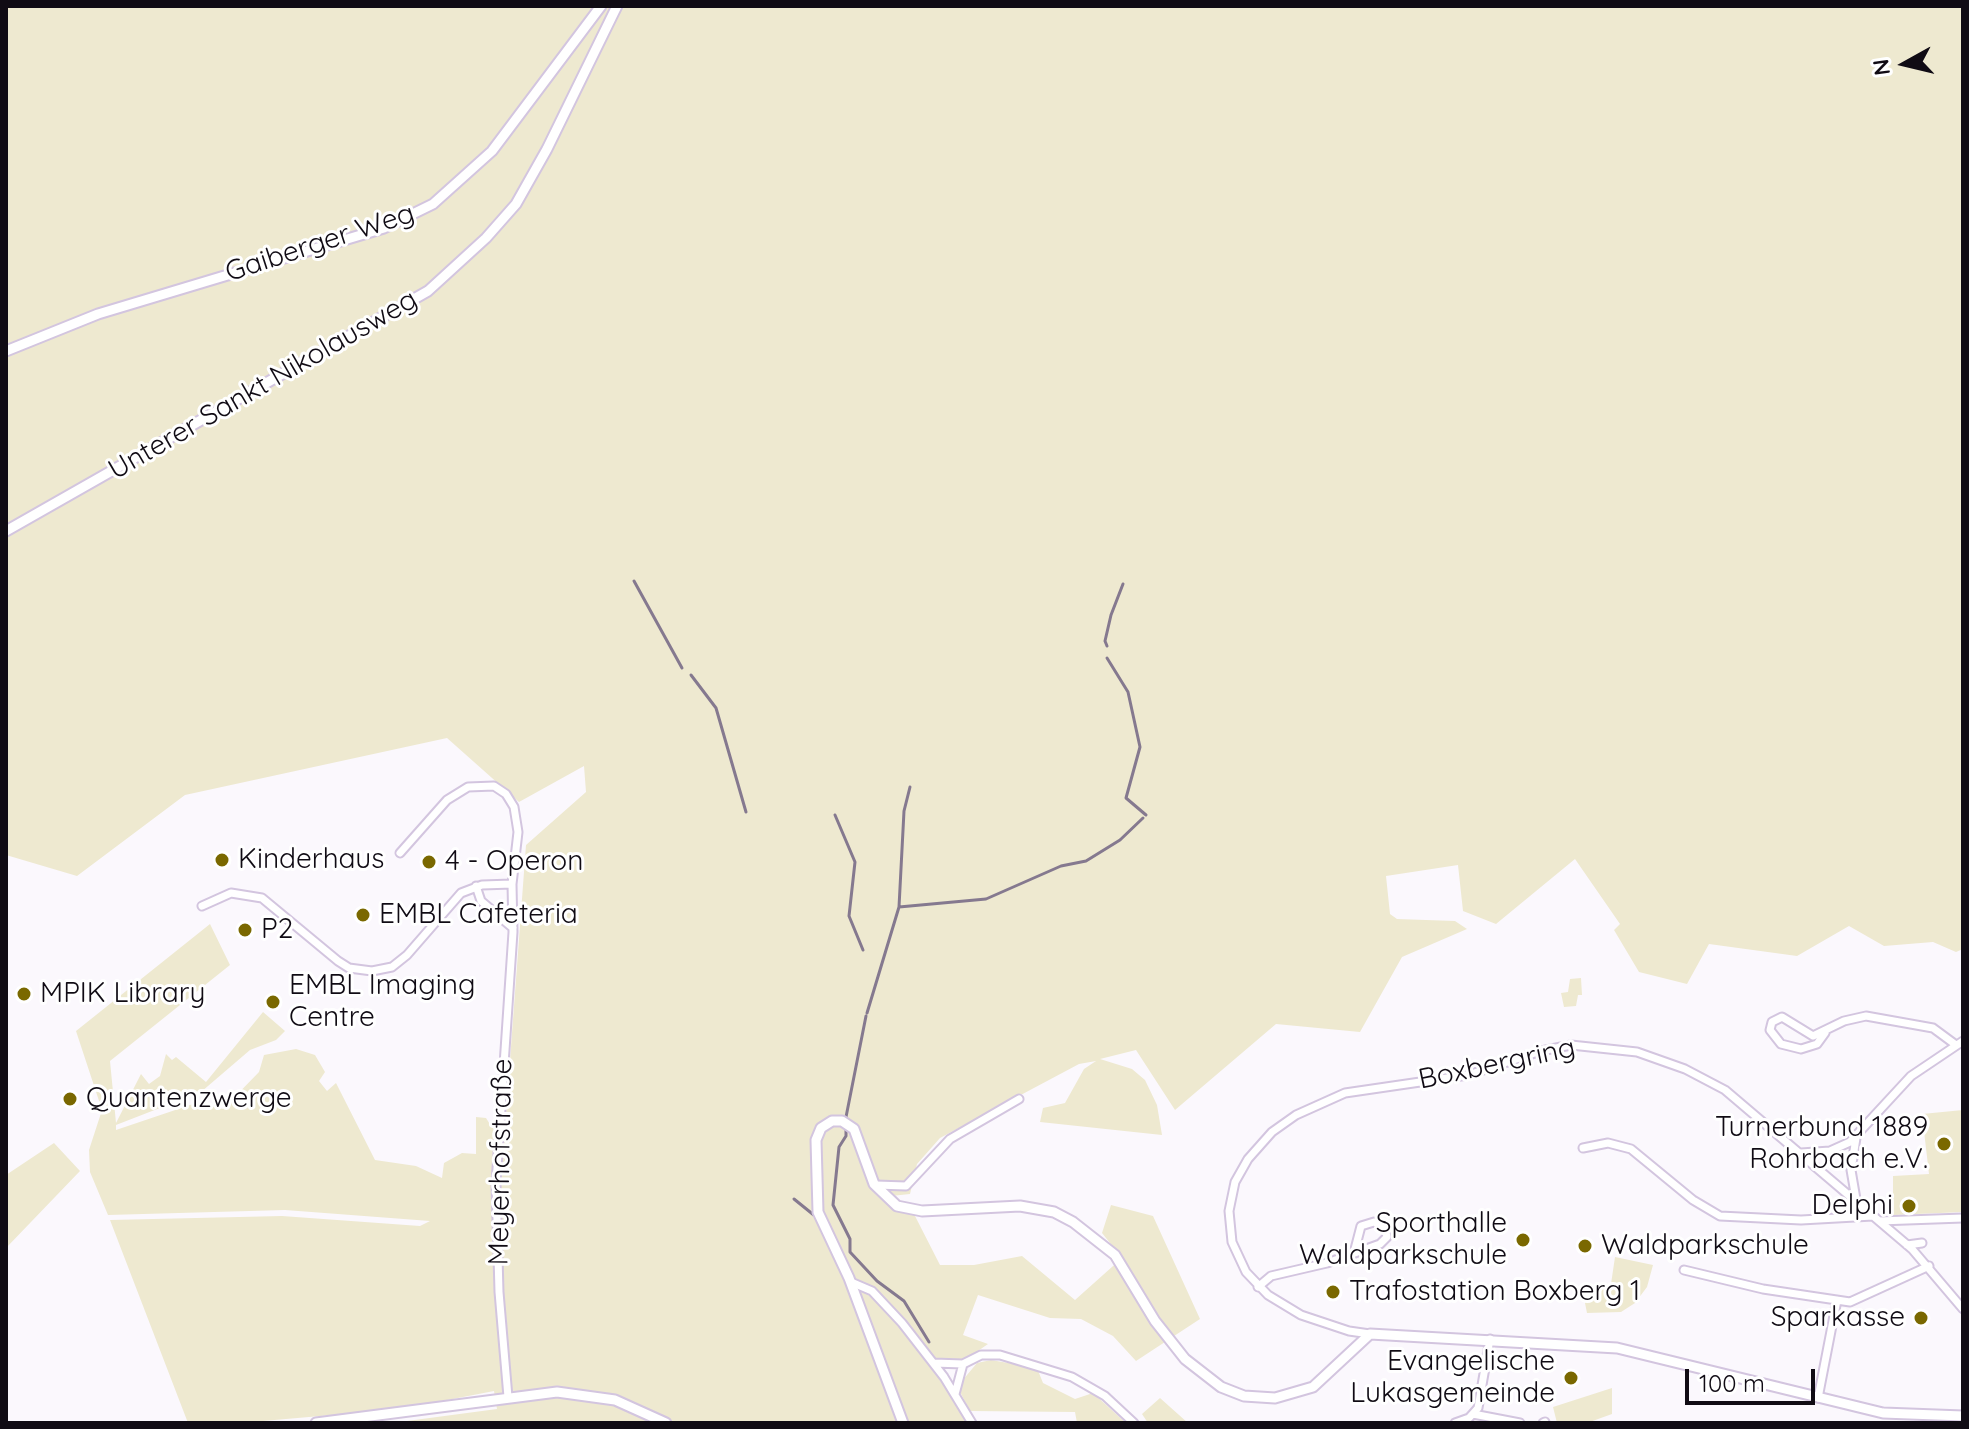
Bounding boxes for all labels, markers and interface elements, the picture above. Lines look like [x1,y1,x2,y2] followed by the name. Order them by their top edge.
[1865,24,1945,104] north arrow
[1866,57,1896,77] text: N
[221,197,419,289] street label: Gaiberger Weg
[103,283,423,487] street label: Unterer Sankt Nikolausweg
[238,843,384,877] place label: Kinderhaus
[445,845,583,879] place label: 4 - Operon
[213,851,231,869] marker: Kinderhaus
[420,853,438,871] marker: 4 - Operon
[379,898,578,932] place label: EMBL Cafeteria
[354,906,372,924] marker: EMBL Cafeteria
[261,913,293,947] place label: P2
[236,921,254,939] marker: P2
[289,969,475,1035] place label: EMBL Imaging Centre
[40,977,205,1011] place label: MPIK Library
[15,985,33,1003] marker: MPIK Library
[264,993,282,1011] marker: EMBL Imaging Centre
[1416,1031,1578,1097] street label: Boxbergring
[482,1058,520,1266] street label: Meyerhofstraße
[86,1082,292,1116] place label: Quantenzwerge
[61,1090,79,1108] marker: Quantenzwerge
[1715,1111,1928,1177] place label: Turnerbund 1889 Rohrbach e.V.
[1935,1135,1953,1153] marker: Turnerbund 1889 Rohrbach e.V.
[1812,1189,1893,1223] place label: Delphi
[1900,1197,1918,1215] marker: Delphi
[1299,1207,1507,1273] place label: Sporthalle Waldparkschule
[1601,1229,1809,1263] place label: Waldparkschule
[1514,1231,1532,1249] marker: Sporthalle Waldparkschule
[1576,1237,1594,1255] marker: Waldparkschule
[1349,1275,1640,1309] place label: Trafostation Boxberg 1
[1324,1283,1342,1301] marker: Trafostation Boxberg 1
[1771,1301,1905,1335] place label: Sparkasse
[1912,1309,1930,1327] marker: Sparkasse
[1350,1345,1555,1411] place label: Evangelische Lukasgemeinde
[1689,1353,1819,1403] scale bar
[1699,1368,1765,1398] text: 100 m
[1562,1369,1580,1387] marker: Evangelische Lukasgemeinde

